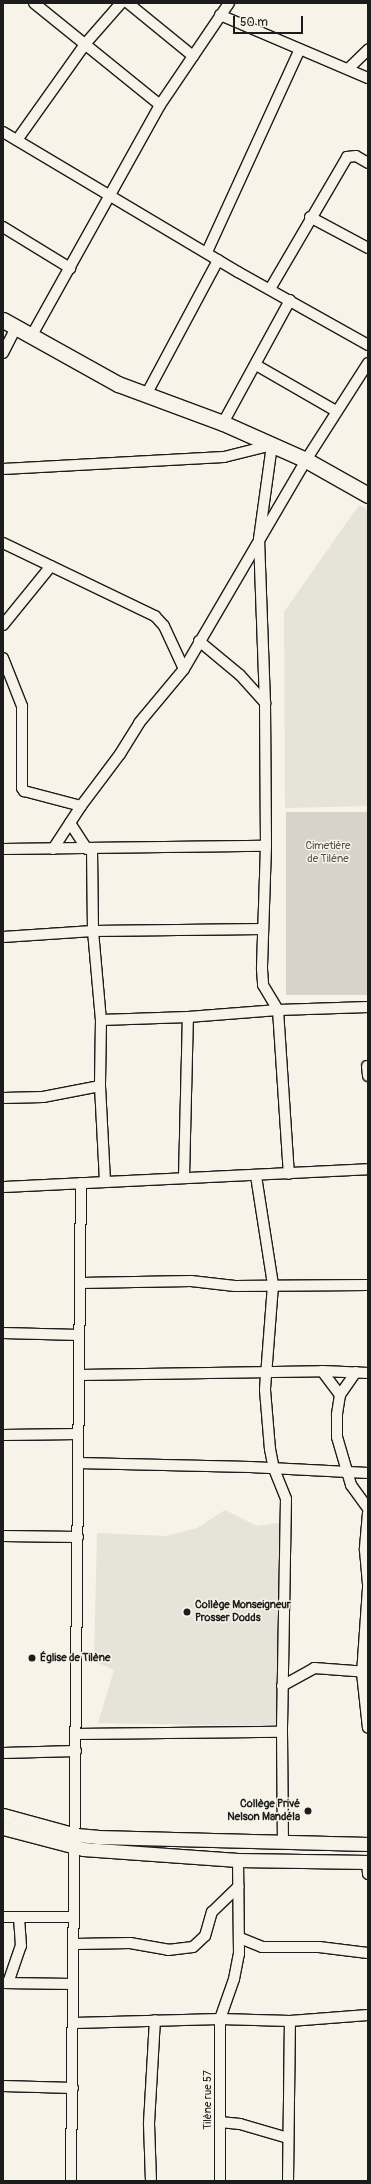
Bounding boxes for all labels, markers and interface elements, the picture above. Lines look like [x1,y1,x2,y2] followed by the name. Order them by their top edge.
[235,8,305,34] scale bar
[240,15,268,30] text: 50 m
[305,840,351,866] park label: Cimetiére de Tiléne
[195,1599,291,1625] place label: Collège Monseigneur Prosser Dodds
[182,1607,192,1617] marker: Collège Monseigneur Prosser Dodds
[40,1651,110,1665] place label: Église de Tilène
[27,1653,37,1663] marker: Église de Tilène
[227,1798,300,1824] place label: Collège Privé Nelson Mandéla
[303,1806,313,1816] marker: Collège Privé Nelson Mandéla
[201,2070,215,2130] street label: Tilène rue 57

